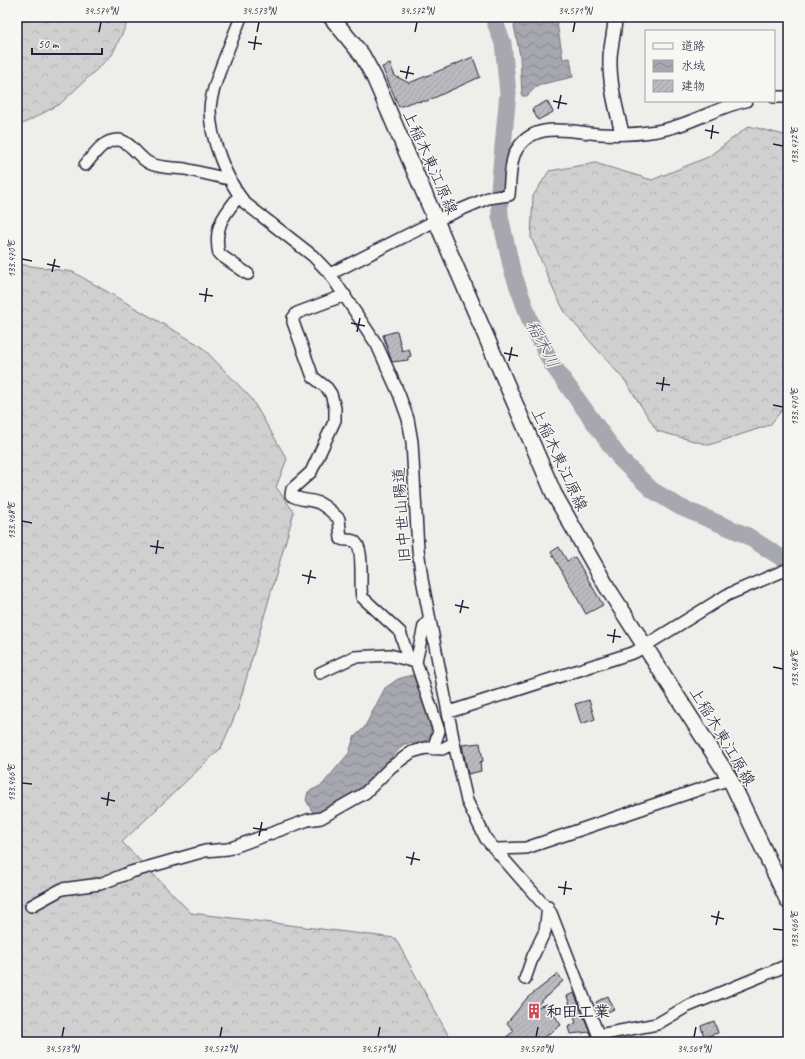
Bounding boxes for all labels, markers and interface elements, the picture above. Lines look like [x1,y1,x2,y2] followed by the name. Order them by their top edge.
[84,4,120,17] text: 34.574°N
[242,4,278,17] text: 34.573°N
[400,4,436,17] text: 34.572°N
[558,4,594,17] text: 34.571°N
[32,30,102,56] scale bar
[645,30,775,102] legend
[38,36,60,52] text: 50 m
[681,38,705,54] text: 道路
[681,58,705,74] text: 水域
[681,78,705,94] text: 建物
[398,107,462,218] street label: 上稲木東江原線
[788,126,801,165] text: 133.472°E
[5,239,18,278] text: 133.470°E
[521,317,564,372] water label: 稲木川
[788,387,801,426] text: 133.470°E
[526,404,592,514] street label: 上稲木東江原線
[389,466,415,564] street label: 旧中世山陽道
[5,501,18,540] text: 133.468°E
[788,649,801,688] text: 133.468°E
[685,683,760,790] street label: 上稲木東江原線
[5,763,18,802] text: 133.466°E
[788,910,801,949] text: 133.466°E
[525,1002,543,1020] building icon: 和田工業
[546,1002,610,1022] place label: 和田工業
[45,1042,81,1055] text: 34.573°N
[203,1042,239,1055] text: 34.572°N
[361,1042,397,1055] text: 34.571°N
[519,1042,555,1055] text: 34.570°N
[677,1042,713,1055] text: 34.569°N

